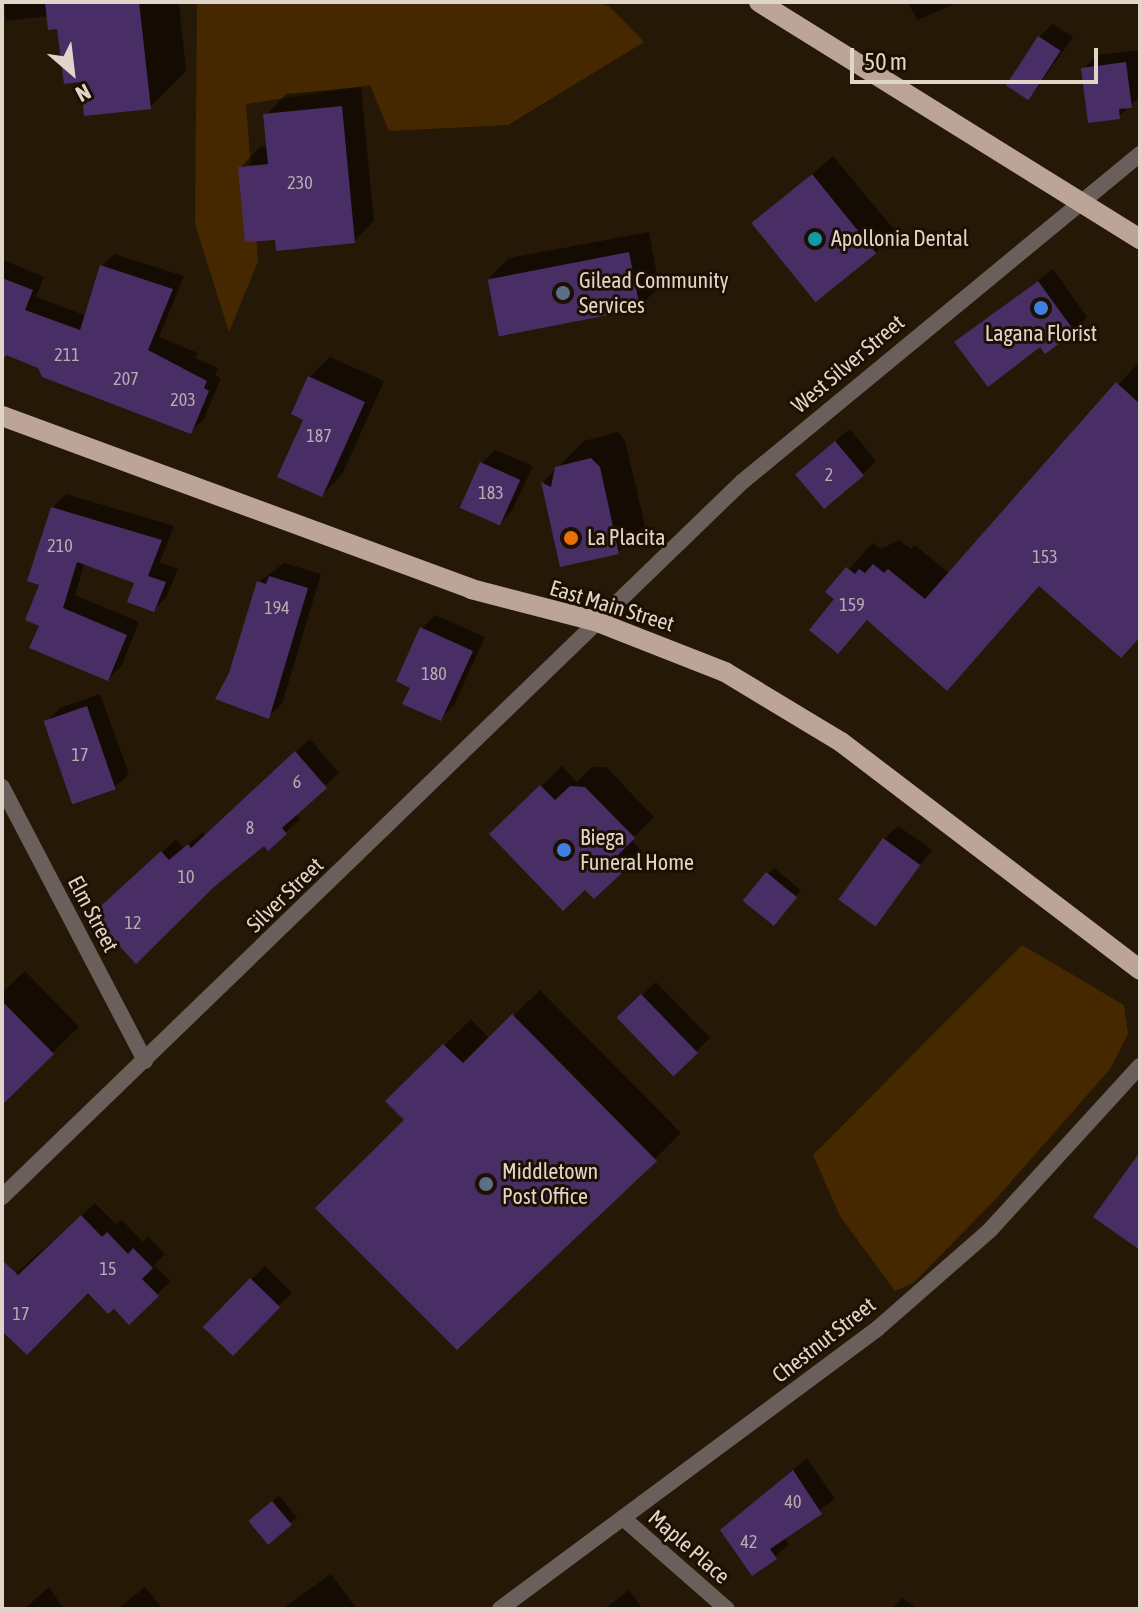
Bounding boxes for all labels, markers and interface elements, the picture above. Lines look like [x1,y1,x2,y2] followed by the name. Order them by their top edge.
[32,32,112,112] north arrow
[854,32,1102,82] scale bar
[864,48,907,75] text: 50 m
[71,79,95,108] text: N
[287,172,313,194] house number: 230
[831,226,969,252] place label: Apollonia Dental
[806,230,824,248] marker: Apollonia Dental
[579,267,729,318] place label: Gilead Community Services
[554,284,572,302] marker: Gilead Community Services
[1032,299,1050,317] marker: Lagana Florist
[786,309,910,419] street label: West Silver Street
[985,321,1097,347] place label: Lagana Florist
[54,344,80,366] house number: 211
[113,368,139,390] house number: 207
[170,389,196,411] house number: 203
[306,425,332,447] house number: 187
[825,464,833,486] house number: 2
[478,482,504,504] house number: 183
[587,525,665,551] place label: La Placita
[562,529,580,547] marker: La Placita
[47,535,73,557] house number: 210
[1032,546,1058,568] house number: 153
[547,575,677,637] street label: East Main Street
[839,594,865,616] house number: 159
[264,597,290,619] house number: 194
[421,663,447,685] house number: 180
[72,744,88,766] house number: 17
[293,771,301,793] house number: 6
[246,817,254,839] house number: 8
[580,824,694,876] place label: Biega Funeral Home
[555,841,573,859] marker: Biega Funeral Home
[241,852,329,938] street label: Silver Street
[178,866,194,888] house number: 10
[62,871,124,957] street label: Elm Street
[125,912,141,934] house number: 12
[502,1158,598,1210] place label: Middletown Post Office
[477,1175,495,1193] marker: Middletown Post Office
[100,1258,116,1280] house number: 15
[767,1292,881,1388] street label: Chestnut Street
[13,1303,29,1325] house number: 17
[785,1491,801,1513] house number: 40
[643,1505,735,1589] street label: Maple Place
[741,1531,757,1553] house number: 42

